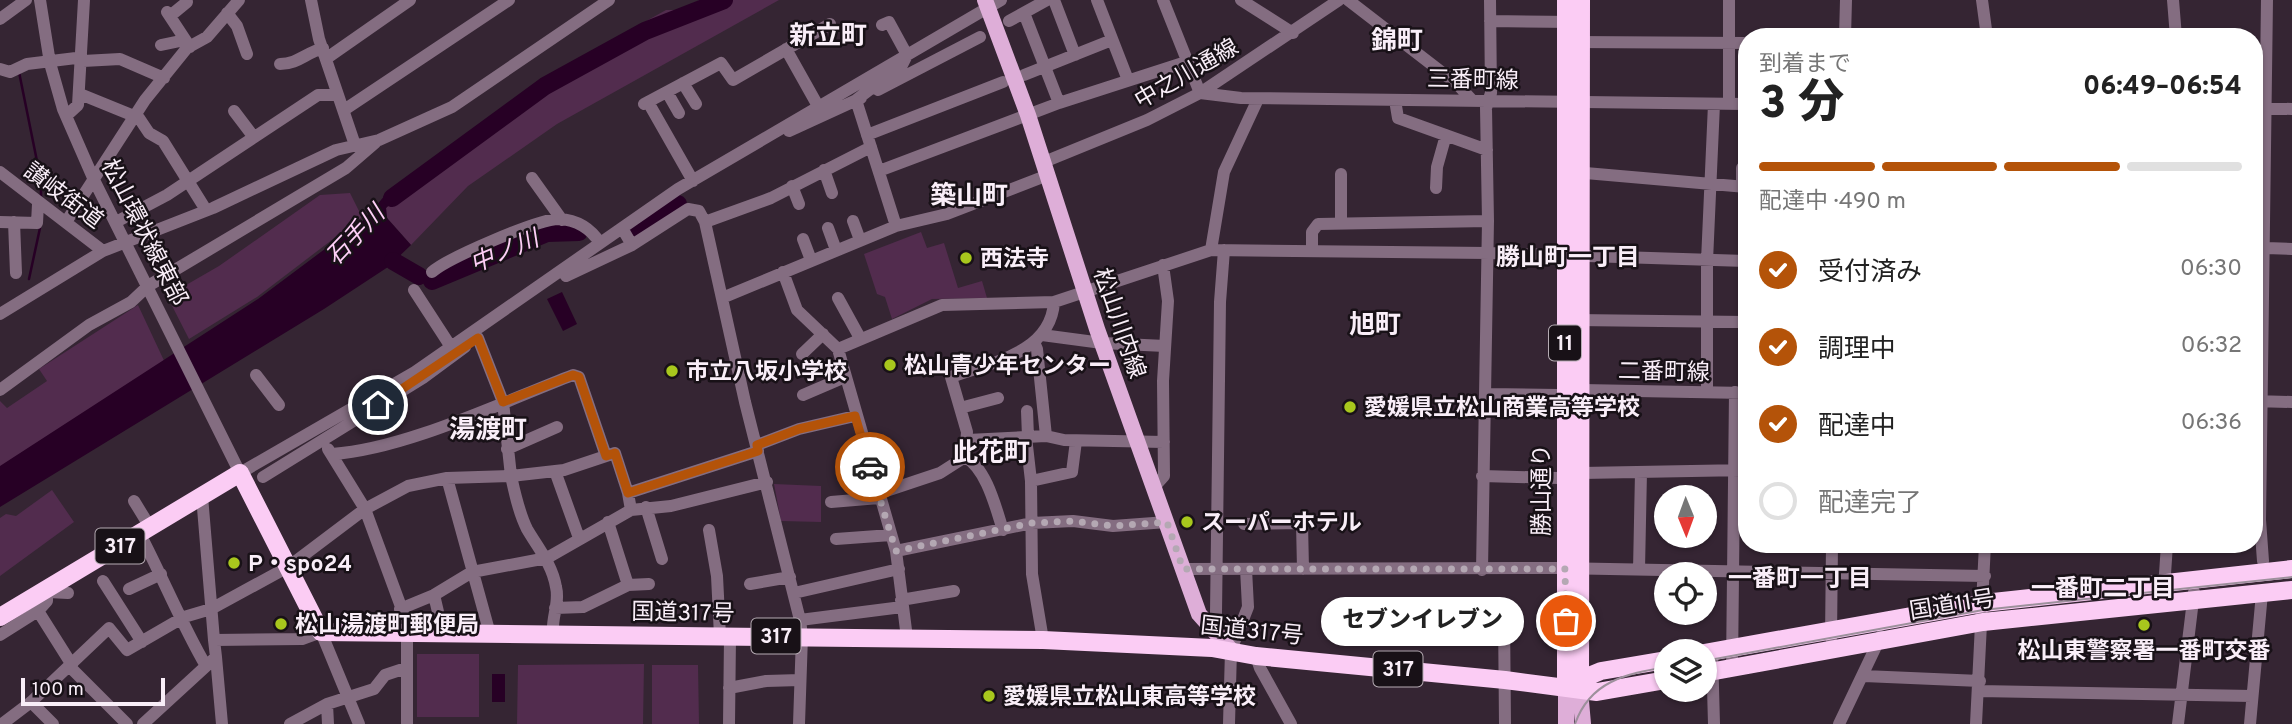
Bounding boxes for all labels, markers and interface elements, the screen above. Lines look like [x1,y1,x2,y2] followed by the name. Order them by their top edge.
[789,21,867,54] district label: 新立町
[1371,26,1423,59] district label: 錦町
[1130,34,1244,116] street label: 中之川通線
[1759,51,1851,80] text: 到着まで
[1427,66,1519,97] street label: 三番町線
[2083,71,2242,104] text: 06:49–06:54
[1759,76,1844,135] text: 3 分
[93,155,192,311] street label: 松山環状線東部
[17,158,108,236] street label: 讃岐街道
[930,181,1008,214] district label: 築山町
[1759,188,1906,217] text: 配達中 · 490 m
[321,198,394,273] water label: 石手川
[466,224,547,281] water label: 中ノ川
[1496,244,1640,274] district label: 勝山町一丁目
[980,246,1049,275] place label: 西法寺
[958,250,974,266] marker: 西法寺
[1759,251,1797,289] icon: check
[2180,255,2242,284] text: 06:30
[1818,257,1922,290] text: 受付済み
[1085,265,1150,383] street label: 松山川内線
[1349,310,1401,343] district label: 旭町
[1549,326,1581,360] road number: 11
[1759,328,1797,366] icon: check
[2181,332,2242,361] text: 06:32
[1818,334,1896,367] text: 調理中
[904,353,1111,382] place label: 松山青少年センター
[882,357,898,373] marker: 松山青少年センター
[1618,358,1710,389] street label: 二番町線
[686,359,847,388] place label: 市立八坂小学校
[664,363,680,379] marker: 市立八坂小学校
[348,375,408,435] pin
[359,386,397,424] icon: home
[1364,395,1640,424] place label: 愛媛県立松山商業高等学校
[1342,399,1358,415] marker: 愛媛県立松山商業高等学校
[1759,405,1797,443] icon: check
[2181,409,2242,438] text: 06:36
[1818,411,1896,444] text: 配達中
[449,415,527,448] district label: 湯渡町
[835,432,905,502] courier
[952,438,1030,471] district label: 此花町
[1529,444,1558,536] street label: 勝山通り
[851,448,889,486] icon: car
[1654,485,1717,548] north arrow
[1654,485,1717,702] map controls
[1818,488,1922,521] text: 配達完了
[1201,510,1362,539] place label: スーパーホテル
[1179,514,1195,530] marker: スーパーホテル
[96,528,144,564] road number: 317
[248,551,352,580] place label: P・spo24
[226,555,242,571] marker: P・spo24
[1654,562,1717,625] button: locate
[1728,565,1872,595] district label: 一番町一丁目
[2031,575,2175,605] district label: 一番町二丁目
[1908,585,1997,628] street label: 国道11号
[1536,591,1596,651] pin
[1321,596,1524,646] callout: セブンイレブン
[631,599,735,630] street label: 国道317号
[1547,602,1585,640] icon: bag
[1342,607,1503,636] text: セブンイレブン
[295,612,479,641] place label: 松山湯渡町郵便局
[1199,613,1305,652] street label: 国道317号
[273,616,289,632] marker: 松山湯渡町郵便局
[2136,617,2152,633] marker: 松山東警察署一番町交番
[752,618,800,654] road number: 317
[2018,638,2271,667] place label: 松山東警察署一番町交番
[1654,639,1717,702] button: layers
[1374,652,1422,686] road number: 317
[21,675,164,707] scale bar
[32,678,84,702] text: 100 m
[1003,684,1256,713] place label: 愛媛県立松山東高等学校
[981,688,997,704] marker: 愛媛県立松山東高等学校

